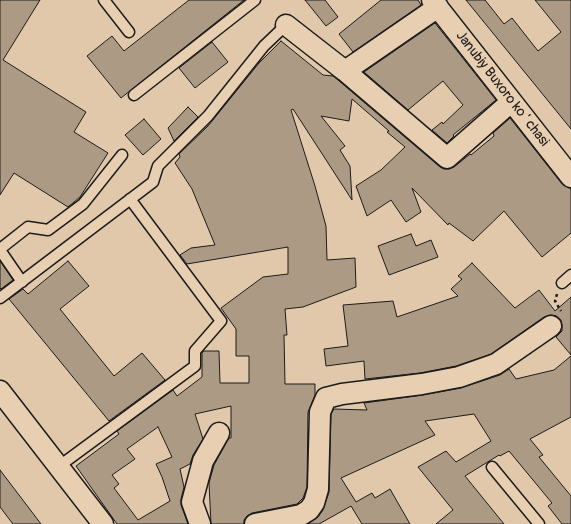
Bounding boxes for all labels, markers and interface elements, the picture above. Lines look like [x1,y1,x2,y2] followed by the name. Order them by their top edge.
[452,28,552,150] street label: Janubiy Buxoro koʻchasi

